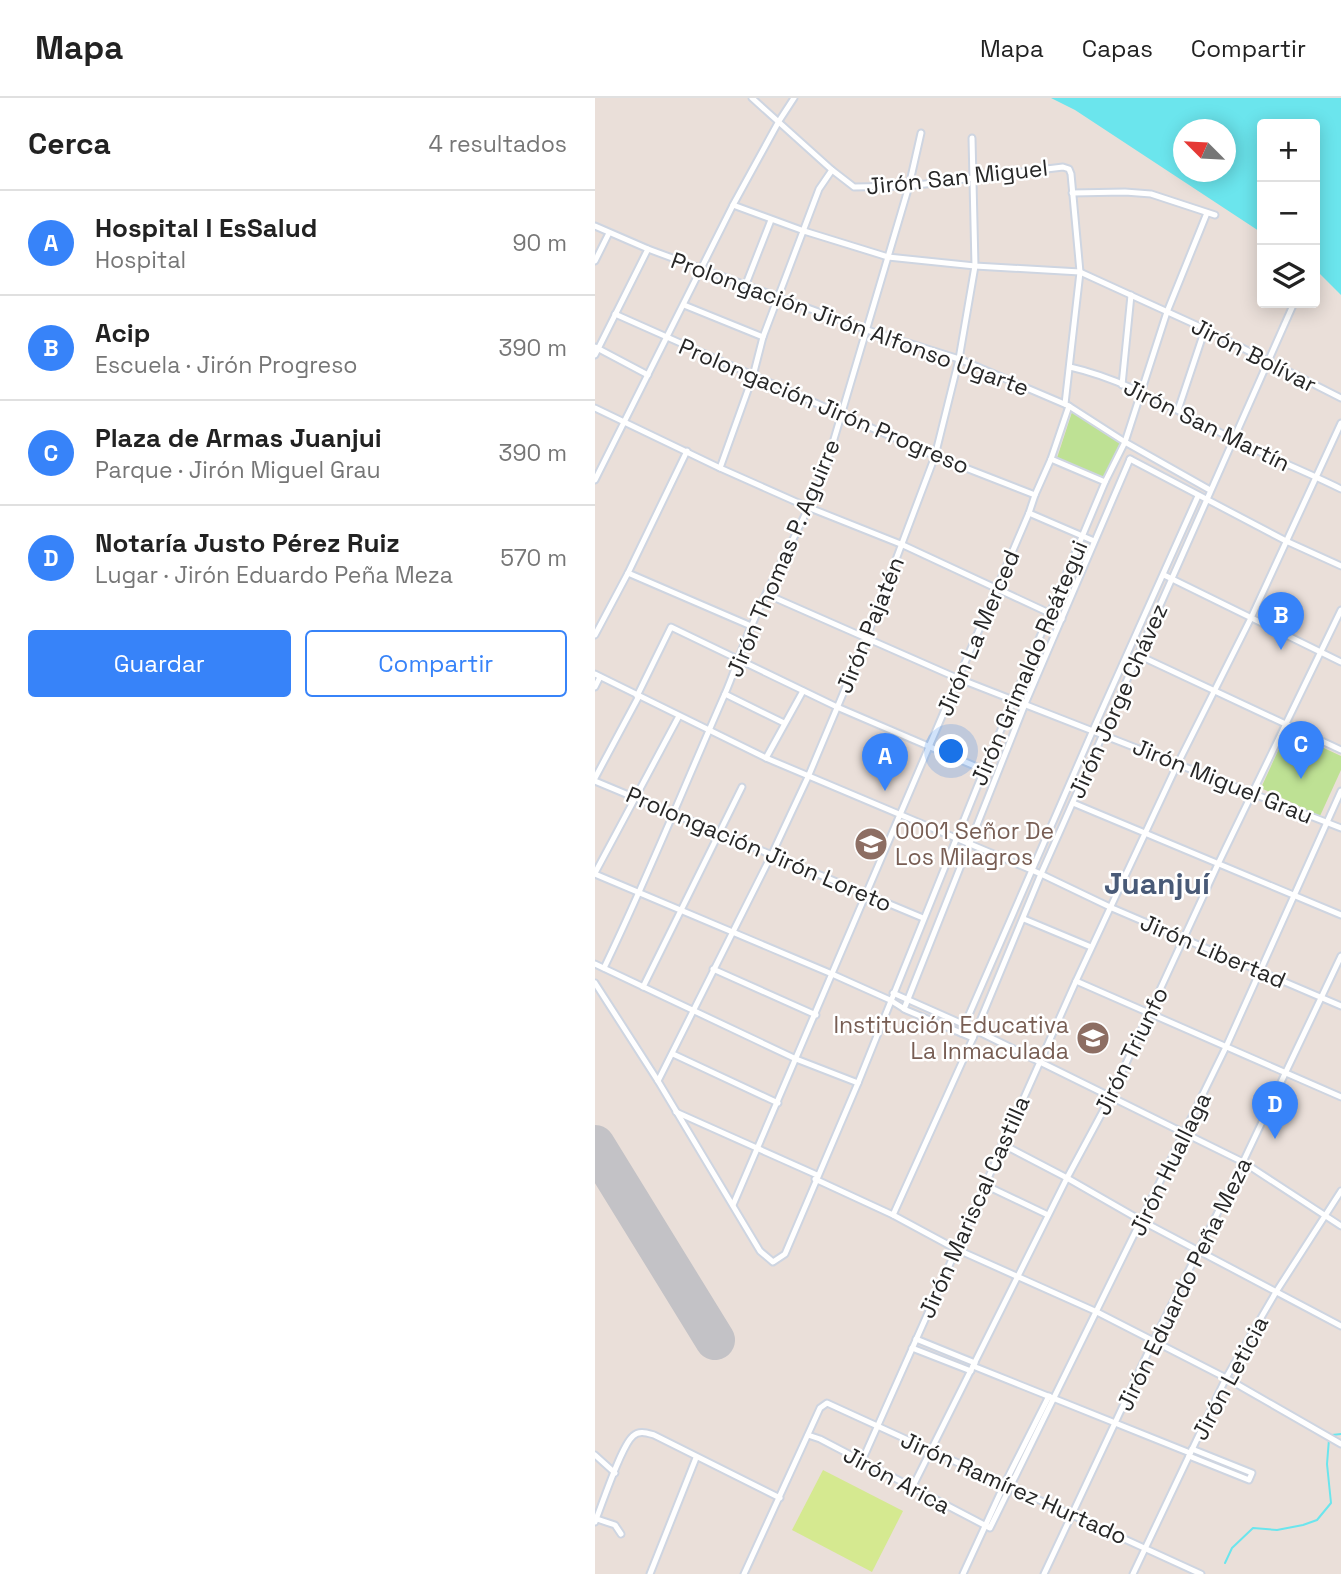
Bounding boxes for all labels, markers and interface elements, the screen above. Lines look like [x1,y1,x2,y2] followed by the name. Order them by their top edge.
[35,27,123,69] text: Mapa
[980,33,1044,64] text: Mapa
[1082,33,1153,64] text: Capas
[1191,33,1306,64] text: Compartir
[1173,119,1236,182] north arrow
[1257,119,1320,308] map controls
[1257,119,1320,182] button: +
[28,124,111,163] text: Cerca
[428,129,567,159] text: 4 resultados
[865,153,1049,201] street label: Jirón San Miguel
[1257,182,1320,245] button: −
[95,211,317,245] text: Hospital I EsSalud
[44,228,58,258] text: A
[512,228,567,258] text: 90 m
[95,245,186,275] text: Hospital
[667,245,1033,403] street label: Prolongación Jirón Alfonso Ugarte
[1257,245,1320,308] button: layers
[1186,311,1322,399] street label: Jirón Bolívar
[95,316,150,350] text: Acip
[674,331,974,481] street label: Prolongación Jirón Progreso
[43,333,59,363] text: B
[499,333,567,363] text: 390 m
[95,350,358,380] text: Escuela · Jirón Progreso
[1119,372,1295,478] street label: Jirón San Martín
[95,421,382,455] text: Plaza de Armas Juanjui
[719,435,847,681] street label: Jirón Thomas P. Aguirre
[44,438,58,468] text: C
[499,438,567,468] text: 390 m
[95,455,380,485] text: Parque · Jirón Miguel Grau
[95,526,400,560] text: Notaría Justo Pérez Ruiz
[964,536,1094,790] street label: Jirón Grimaldo Reátegui
[43,543,59,573] text: D
[500,543,567,573] text: 570 m
[930,545,1026,721] street label: Jirón La Merced
[829,552,911,698] street label: Jirón Pajatén
[95,560,453,590] text: Lugar · Jirón Eduardo Peña Meza
[1258,592,1304,650] pin: B
[1062,599,1174,803] street label: Jirón Jorge Chávez
[28,630,291,697] button: Guardar
[305,630,567,697] button: Compartir
[1278,721,1324,779] pin: C
[1128,731,1318,831] street label: Jirón Miguel Grau
[862,733,908,791] pin: A
[934,734,968,768] your location
[622,779,896,919] street label: Prolongación Jirón Loreto
[895,816,1054,872] place label: 0001 Señor De Los Milagros
[852,825,890,863] school or university icon: 0001 Señor De Los Milagros
[1104,864,1211,903] district label: Juanjuí
[1136,907,1290,995] street label: Jirón Libertad
[1087,982,1175,1120] street label: Jirón Triunfo
[833,1010,1069,1066] place label: Institución Educativa La Inmaculada
[1074,1019,1112,1057] school or university icon: Institución Educativa La Inmaculada
[1252,1081,1298,1139] pin: D
[1122,1087,1218,1241] street label: Jirón Huallaga
[911,1091,1037,1323] street label: Jirón Mariscal Castilla
[1109,1152,1259,1416] street label: Jirón Eduardo Peña Meza
[1185,1311,1275,1445] street label: Jirón Leticia
[896,1425,1132,1551] street label: Jirón Ramírez Hurtado
[838,1439,956,1521] street label: Jirón Arica

